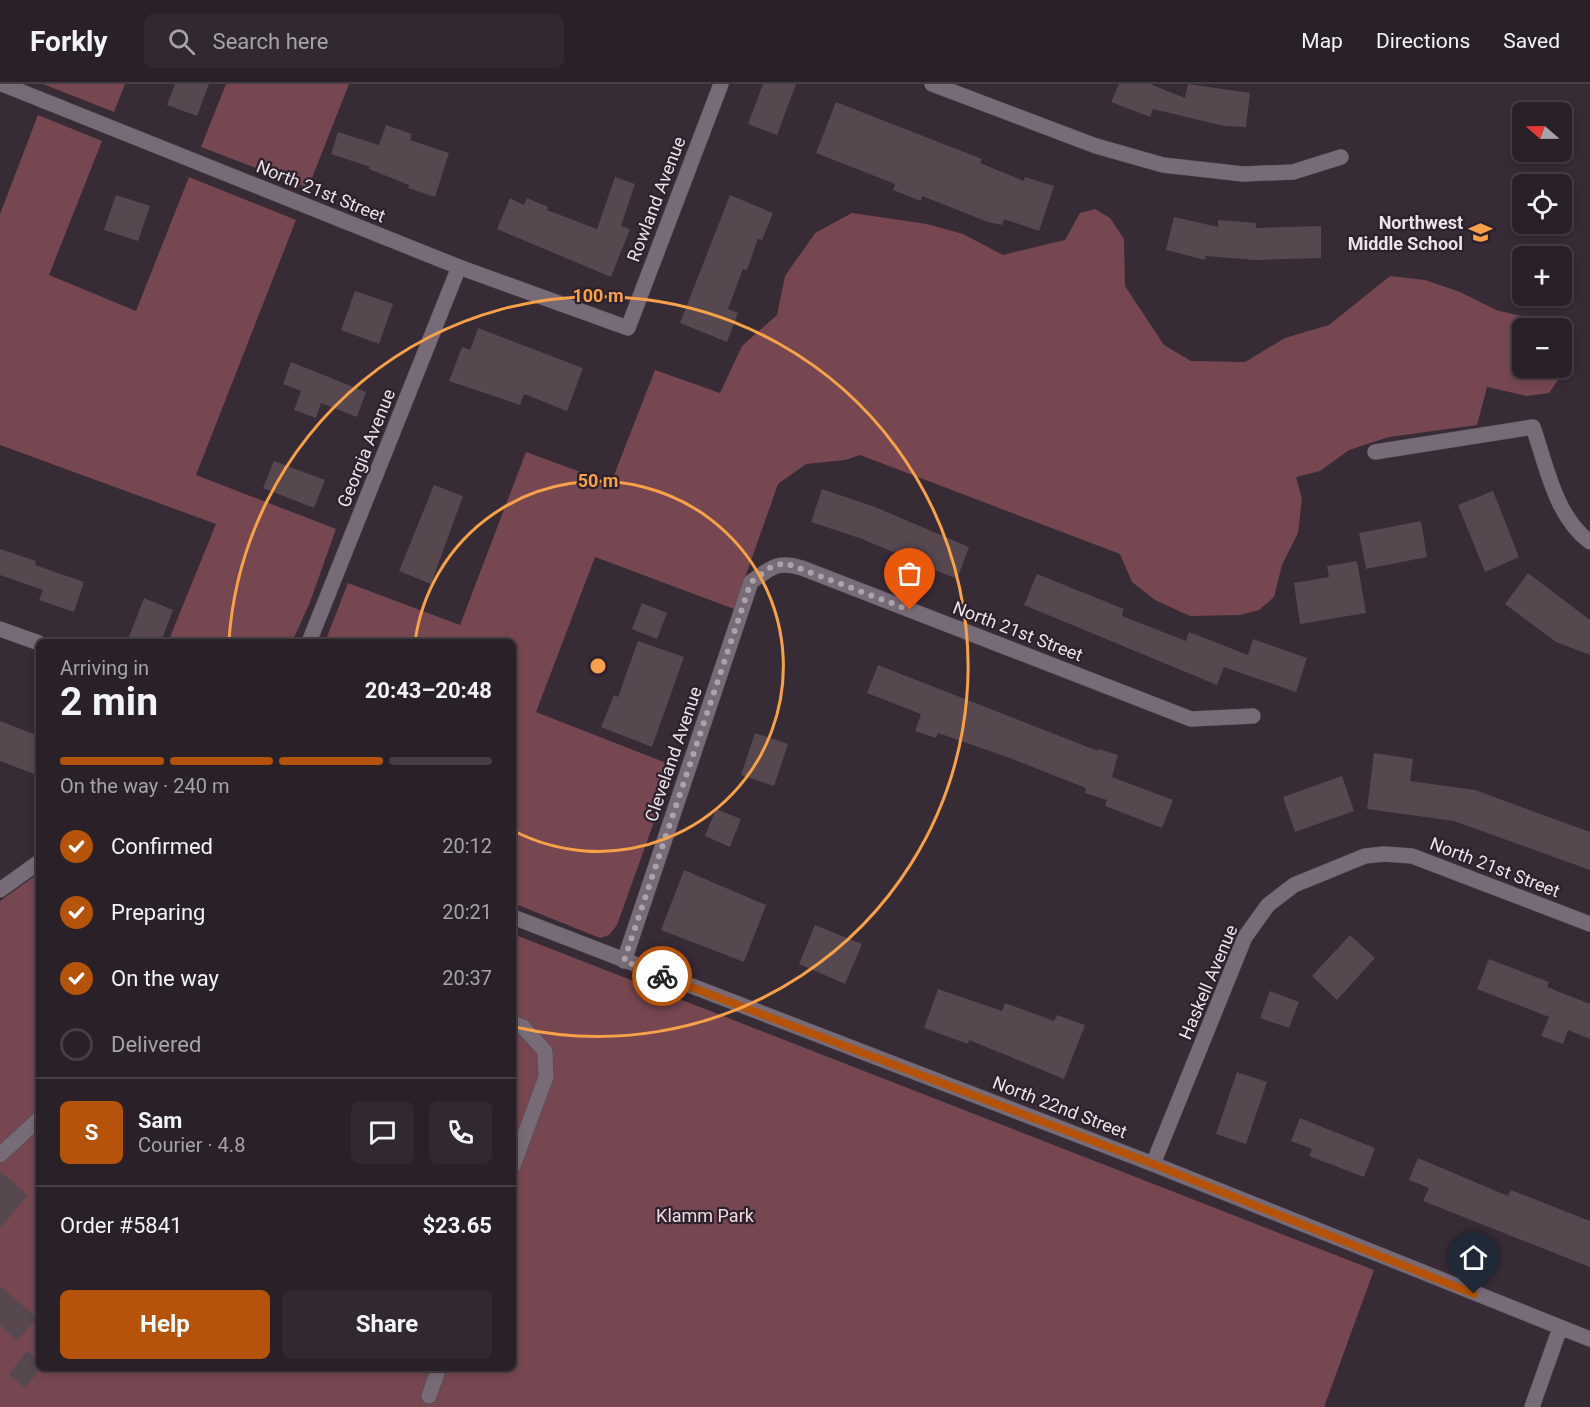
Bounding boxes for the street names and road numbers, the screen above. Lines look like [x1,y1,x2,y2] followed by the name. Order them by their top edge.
[622,133,690,265] street label: Rowland Avenue
[253,156,389,226] street label: North 21st Street
[333,386,399,510] street label: Georgia Avenue
[950,597,1086,665] street label: North 21st Street
[640,684,706,824] street label: Cleveland Avenue
[1427,833,1563,901] street label: North 21st Street
[1174,922,1242,1042] street label: Haskell Avenue
[990,1072,1130,1142] street label: North 22nd Street

